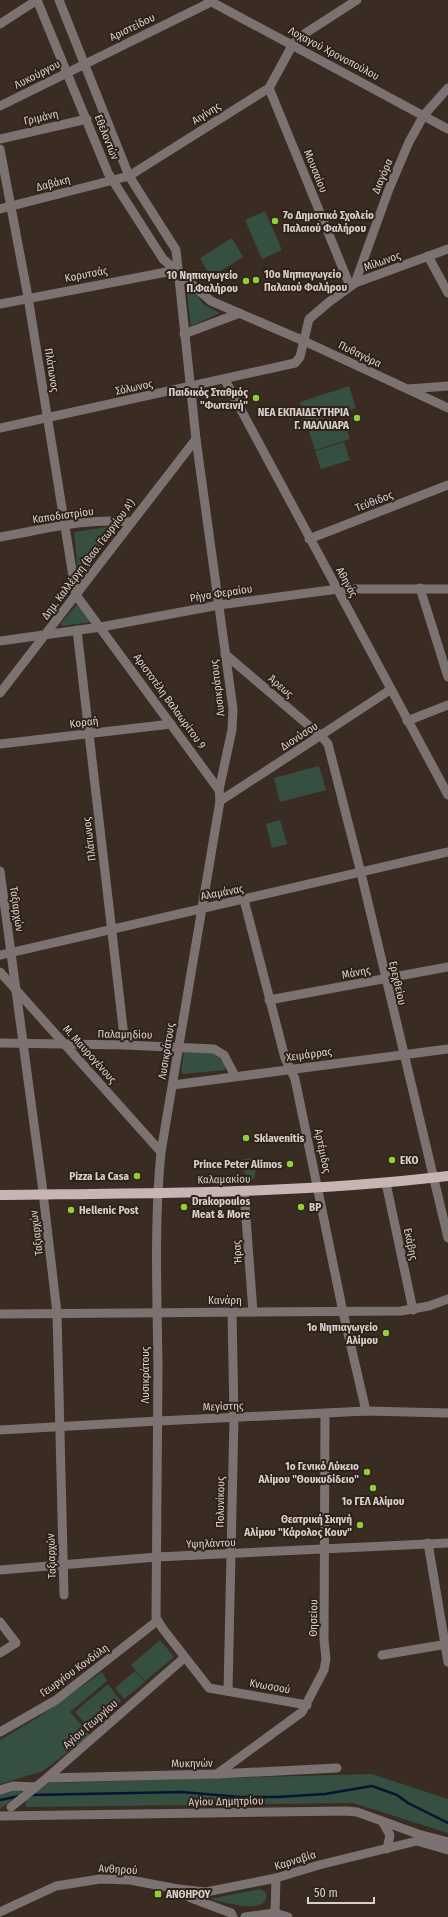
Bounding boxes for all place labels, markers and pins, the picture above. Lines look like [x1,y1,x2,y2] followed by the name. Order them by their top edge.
[283,209,374,235] place label: 7ο Δημοτικό Σχολείο Παλαιού Φαλήρου
[270,216,280,226] marker: 7ο Δημοτικό Σχολείο Παλαιού Φαλήρου
[264,268,347,294] place label: 10ο Νηπιαγωγείο Παλαιού Φαλήρου
[167,269,238,295] place label: 10 Νηπιαγωγείο Π.Φαλήρου
[251,275,261,285] marker: 10ο Νηπιαγωγείο Παλαιού Φαλήρου
[241,276,251,286] marker: 10 Νηπιαγωγείο Π.Φαλήρου
[169,386,248,412] place label: Παιδικός Σταθμός "Φωτεινή"
[251,393,261,403] marker: Παιδικός Σταθμός "Φωτεινή"
[258,406,350,432] place label: ΝΕΑ ΕΚΠΑΙΔΕΥΤΗΡΙΑ Γ. ΜΑΛΛΙΑΡΑ
[352,413,362,423] marker: ΝΕΑ ΕΚΠΑΙΔΕΥΤΗΡΙΑ Γ. ΜΑΛΛΙΑΡΑ
[254,1132,305,1145] place label: Sklavenitis
[241,1133,251,1143] marker: Sklavenitis
[400,1154,418,1167] place label: EKO
[387,1155,397,1165] marker: EKO
[193,1158,282,1171] place label: Prince Peter Alimos
[285,1159,295,1169] marker: Prince Peter Alimos
[69,1170,130,1183] place label: Pizza La Casa
[132,1171,142,1181] marker: Pizza La Casa
[192,1195,250,1221] place label: Drakopoulos Meat & More
[309,1201,321,1214] place label: BP
[179,1202,189,1212] marker: Drakopoulos Meat & More
[296,1202,306,1212] marker: BP
[79,1204,139,1217] place label: Hellenic Post
[66,1205,76,1215] marker: Hellenic Post
[307,1321,378,1347] place label: 1o Νηπιαγωγείο Αλίμου
[381,1328,391,1338] marker: 1o Νηπιαγωγείο Αλίμου
[257,1460,359,1486] place label: 1ο Γενικό Λύκειο Αλίμου "Θουκυδίδειο"
[362,1467,372,1477] marker: 1ο Γενικό Λύκειο Αλίμου "Θουκυδίδειο"
[368,1483,378,1493] marker: 1ο ΓΕΛ Αλίμου
[342,1495,405,1508] place label: 1ο ΓΕΛ Αλίμου
[243,1513,352,1539] place label: Θεατρική Σκηνή Αλίμου "Κάρολος Κουν"
[355,1520,365,1530] marker: Θεατρική Σκηνή Αλίμου "Κάρολος Κουν"
[165,1888,212,1901] place label: ΑΝΘΗΡΟΥ
[153,1889,163,1899] marker: ΑΝΘΗΡΟΥ

